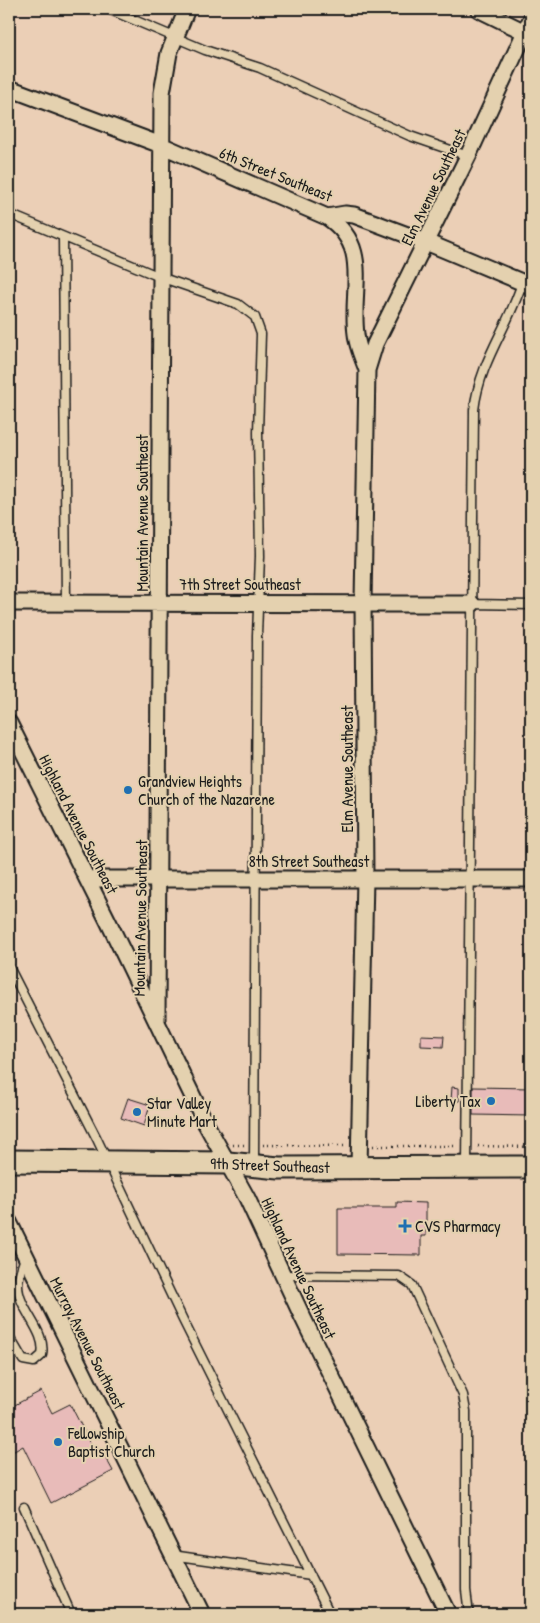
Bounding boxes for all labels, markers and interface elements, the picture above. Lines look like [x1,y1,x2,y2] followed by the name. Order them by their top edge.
[395,125,471,249] street label: Elm Avenue Southeast
[216,141,336,207] street label: 6th Street Southeast
[131,434,153,591] street label: Mountain Avenue Southeast
[179,573,301,595] street label: 7th Street Southeast
[336,705,358,832] street label: Elm Avenue Southeast
[34,751,124,898] street label: Highland Avenue Southeast
[138,770,275,810] place label: Grandview Heights Church of the Nazarene
[122,784,134,796] marker: Grandview Heights Church of the Nazarene
[128,839,152,997] street label: Mountain Avenue Southeast
[249,850,370,872] street label: 8th Street Southeast
[415,1090,481,1112] place label: Liberty Tax
[147,1092,217,1132] place label: Star Valley Minute Mart
[485,1095,497,1107] marker: Liberty Tax
[131,1106,143,1118] marker: Star Valley Minute Mart
[210,1152,331,1178] street label: 9th Street Southeast
[257,1194,342,1343] street label: Highland Avenue Southeast
[415,1215,501,1237] place label: CVS Pharmacy
[399,1220,411,1232] marker: CVS Pharmacy
[45,1273,131,1413] street label: Murray Avenue Southeast
[67,1422,155,1462] place label: Fellowship Baptist Church
[52,1436,64,1448] marker: Fellowship Baptist Church

